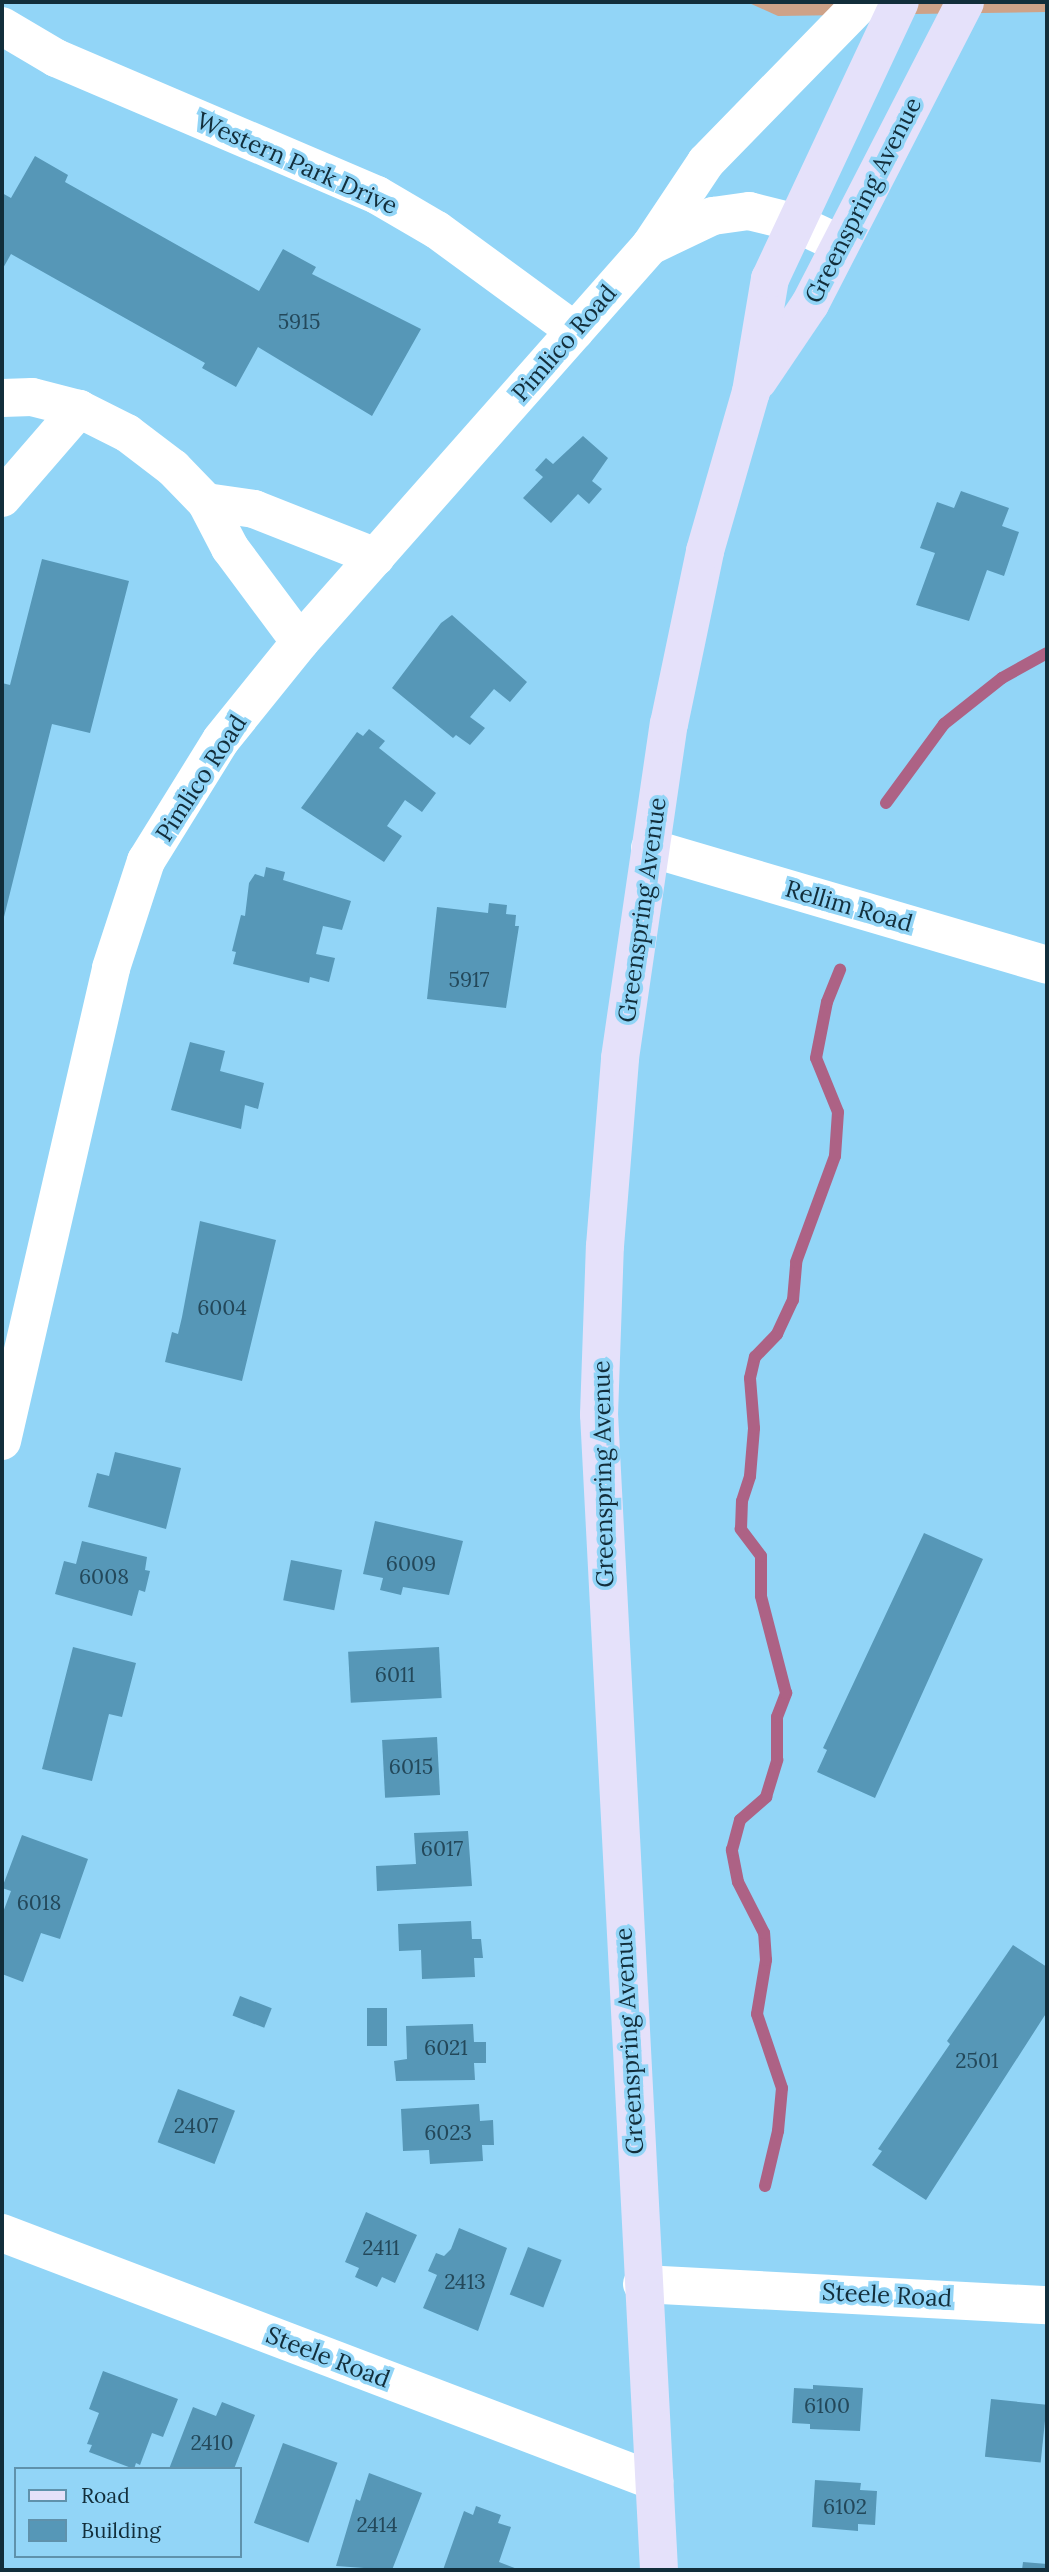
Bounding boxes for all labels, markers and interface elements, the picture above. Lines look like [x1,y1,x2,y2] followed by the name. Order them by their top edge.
[799,92,927,308] street label: Greenspring Avenue
[192,106,402,220] street label: Western Park Drive
[506,279,622,407] street label: Pimlico Road
[278,309,320,335] house number: 5915
[150,709,252,847] street label: Pimlico Road
[612,796,672,1024] street label: Greenspring Avenue
[782,874,916,938] street label: Rellim Road
[449,967,489,993] house number: 5917
[197,1295,247,1321] house number: 6004
[587,1360,619,1588] street label: Greenspring Avenue
[386,1551,436,1577] house number: 6009
[79,1564,129,1590] house number: 6008
[375,1662,415,1688] house number: 6011
[389,1754,433,1780] house number: 6015
[421,1836,463,1862] house number: 6017
[17,1890,61,1916] house number: 6018
[609,1927,649,2155] street label: Greenspring Avenue
[424,2035,468,2061] house number: 6021
[955,2048,999,2074] house number: 2501
[174,2113,218,2139] house number: 2407
[424,2120,472,2146] house number: 6023
[362,2235,400,2261] house number: 2411
[444,2269,486,2295] house number: 2413
[821,2277,953,2313] street label: Steele Road
[262,2320,394,2394] street label: Steele Road
[804,2393,850,2419] house number: 6100
[191,2430,233,2456] house number: 2410
[14,2467,242,2558] legend
[81,2482,130,2509] text: Road
[823,2494,867,2520] house number: 6102
[356,2512,398,2538] house number: 2414
[81,2517,161,2544] text: Building

